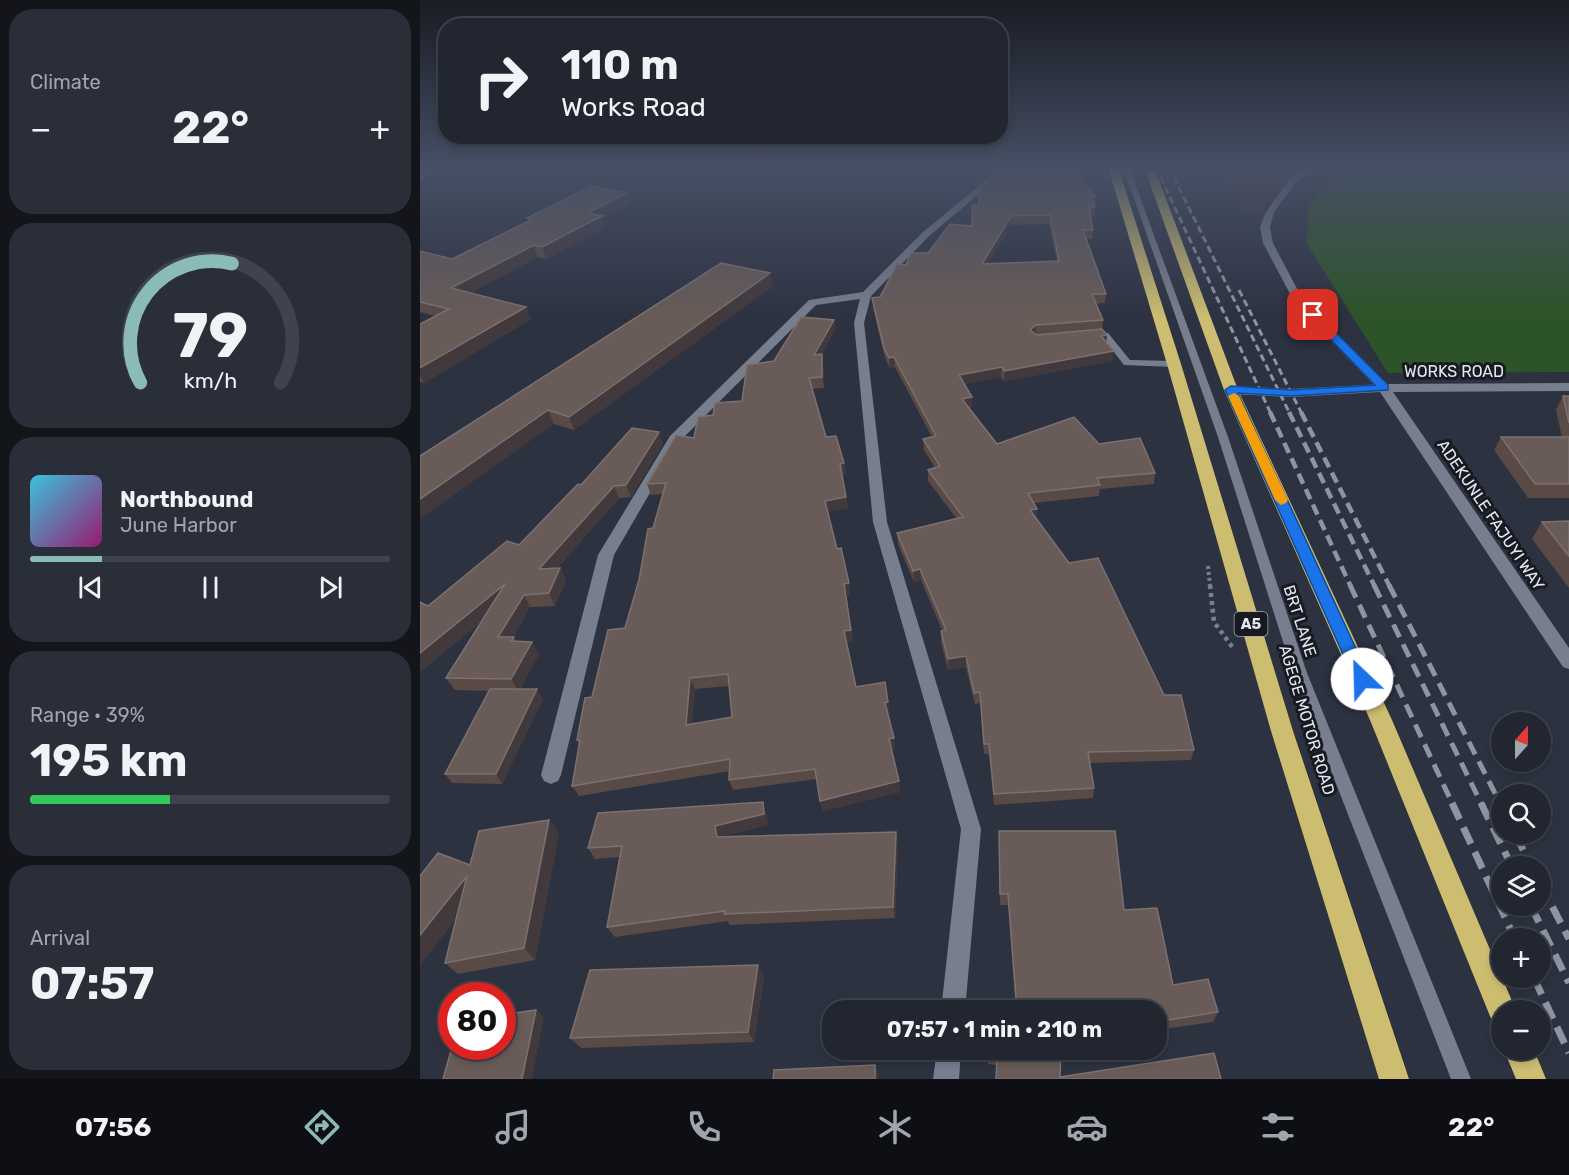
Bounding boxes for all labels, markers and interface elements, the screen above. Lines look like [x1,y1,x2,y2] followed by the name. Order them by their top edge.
[561,40,679,90] text: 110 m
[462,42,540,120] icon: right
[30,70,101,94] text: Climate
[561,91,706,123] text: Works Road
[172,101,249,154] text: 22°
[30,109,51,148] text: −
[369,109,390,148] text: +
[1287,289,1338,340] pin
[1296,298,1329,331] icon: arrive
[172,299,248,373] text: 79
[1404,362,1504,381] street label: WORKS ROAD
[183,368,237,393] text: km/h
[1434,436,1548,594] street label: ADEKUNLE FAJUYI WAY
[120,486,253,513] text: Northbound
[120,513,237,537] text: June Harbor
[74,571,107,604] icon: previous
[194,571,227,604] icon: pause
[314,571,347,604] icon: next
[1279,583,1321,659] street label: BRT LANE
[1234,612,1268,636] road number: A5
[1275,643,1339,797] street label: AGEGE MOTOR ROAD
[1330,647,1394,711] position arrow
[30,703,145,727] text: Range · 39%
[1491,712,1551,772] north arrow
[1491,712,1551,1060] map controls
[30,734,187,787] text: 195 km
[1491,784,1551,844] button: search
[1491,856,1551,916] button: layers
[30,926,90,950] text: Arrival
[1491,928,1551,988] button: +
[30,957,154,1010] text: 07:57
[438,982,516,1060] speed limit sign: 80
[1491,1000,1551,1060] button: −
[887,1016,1102,1043] text: 07:57 · 1 min · 210 m
[301,1106,343,1148] icon: directions
[492,1106,534,1148] icon: music
[683,1106,725,1148] icon: phone
[874,1106,916,1148] icon: climate
[1066,1106,1108,1148] icon: car
[1257,1106,1299,1148] icon: filters
[75,1111,151,1143] text: 07:56
[1448,1111,1494,1143] text: 22°

